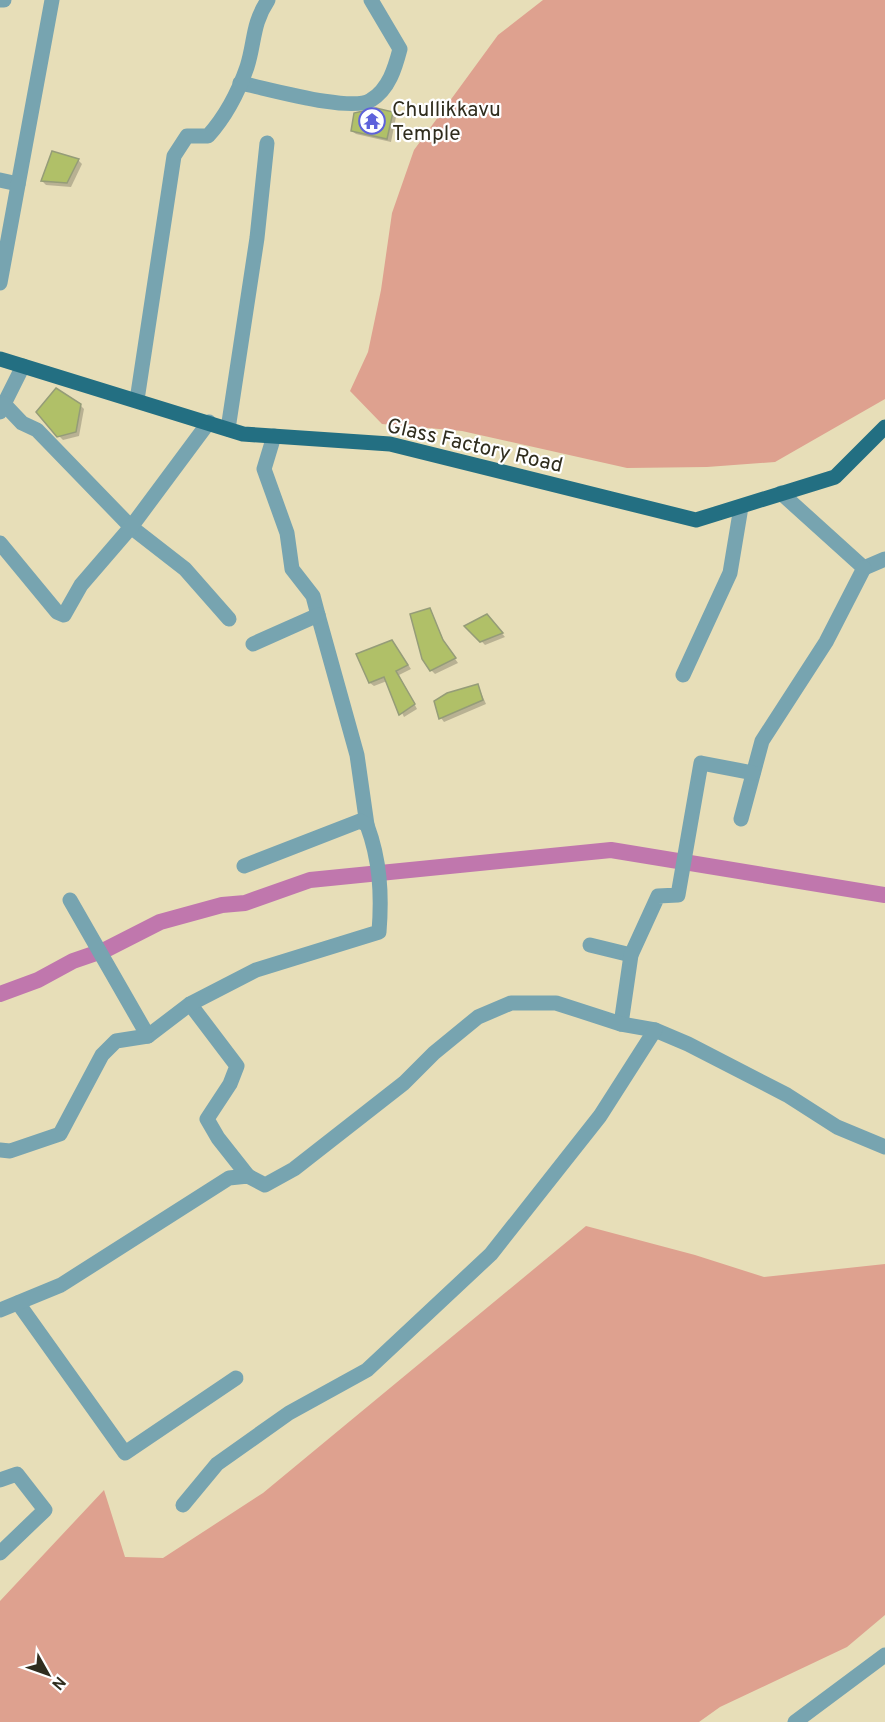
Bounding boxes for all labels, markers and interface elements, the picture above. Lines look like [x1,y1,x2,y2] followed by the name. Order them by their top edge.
[392,97,501,148] place label: Chullikkavu Temple
[357,106,387,136] temple icon: Chullikkavu Temple
[384,413,565,480] street label: Glass Factory Road
[18,1644,78,1704] north arrow
[47,1672,69,1693] text: N

